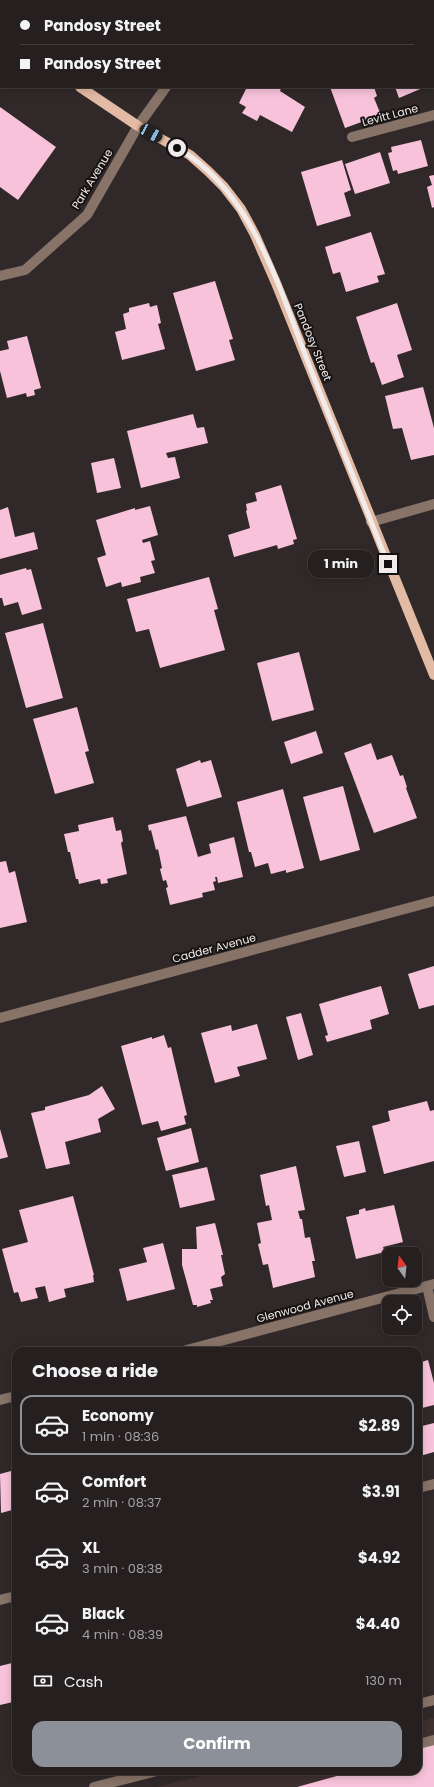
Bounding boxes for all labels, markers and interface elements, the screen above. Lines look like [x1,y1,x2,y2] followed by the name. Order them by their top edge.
[44,15,161,36] text: Pandosy Street
[44,53,161,74] text: Pandosy Street
[360,100,420,130] street label: Levitt Lane
[138,122,164,144] car
[168,139,186,157] route start
[68,146,116,212] street label: Park Avenue
[290,301,336,383] street label: Pandosy Street
[308,550,374,578] callout: 1 min
[324,554,358,573] text: 1 min
[379,555,397,573] route end
[170,929,258,967] street label: Cadder Avenue
[382,1247,422,1287] north arrow
[382,1247,422,1335] map controls
[255,1285,355,1327] street label: Glenwood Avenue
[382,1295,422,1335] button: locate
[32,1358,158,1383] text: Choose a ride
[82,1405,154,1426] text: Economy
[34,1407,70,1443] icon: car
[358,1415,400,1436] text: $2.89
[82,1427,159,1446] text: 1 min · 08:36
[82,1471,146,1492] text: Comfort
[34,1473,70,1509] icon: car
[362,1481,400,1502] text: $3.91
[82,1493,161,1512] text: 2 min · 08:37
[82,1537,100,1558] text: XL
[34,1539,70,1575] icon: car
[358,1547,400,1568] text: $4.92
[82,1559,163,1578] text: 3 min · 08:38
[82,1603,125,1624] text: Black
[34,1605,70,1641] icon: car
[356,1613,400,1634] text: $4.40
[82,1625,163,1644] text: 4 min · 08:39
[32,1670,54,1692] icon: cash
[64,1671,103,1692] text: Cash
[365,1671,402,1690] text: 130 m
[32,1721,402,1767] button: Confirm

